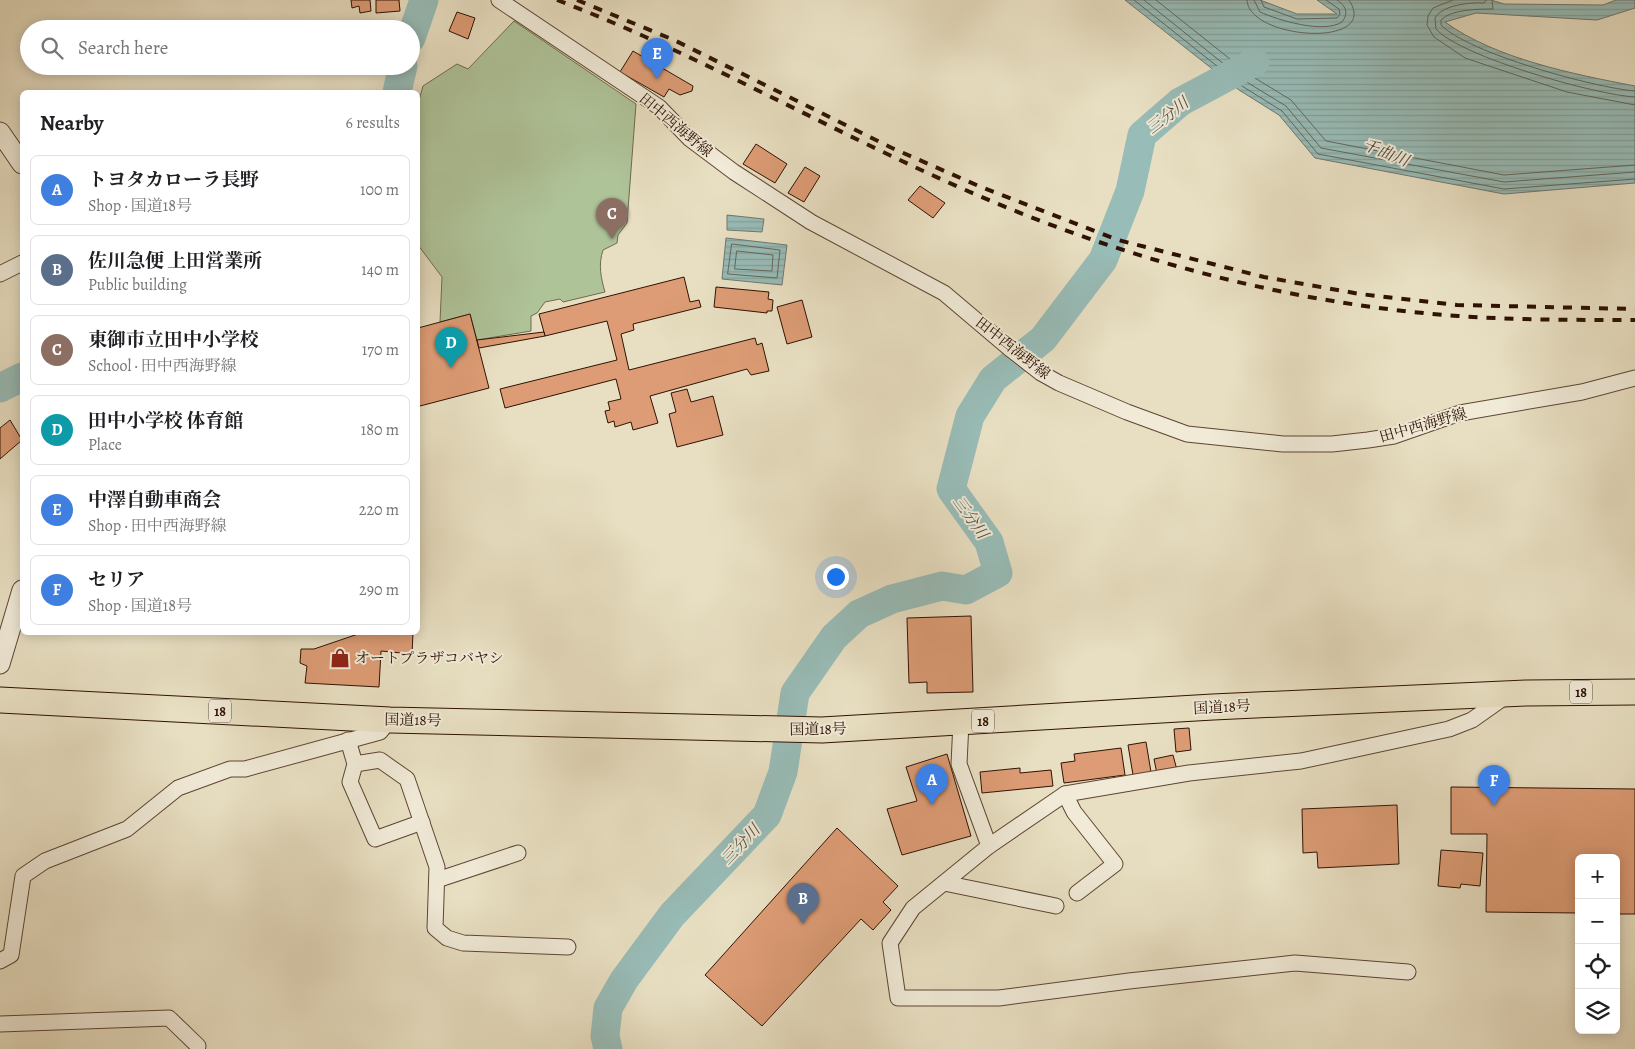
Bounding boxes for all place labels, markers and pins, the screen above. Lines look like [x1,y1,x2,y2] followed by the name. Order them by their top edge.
[641,38,673,79] pin: E
[596,198,628,239] pin: C
[435,327,467,368] pin: D
[329,647,351,669] shop icon: オートプラザコバヤシ
[355,648,504,668] place label: オートプラザコバヤシ
[916,764,948,805] pin: A
[1478,765,1510,806] pin: F
[787,883,819,924] pin: B

